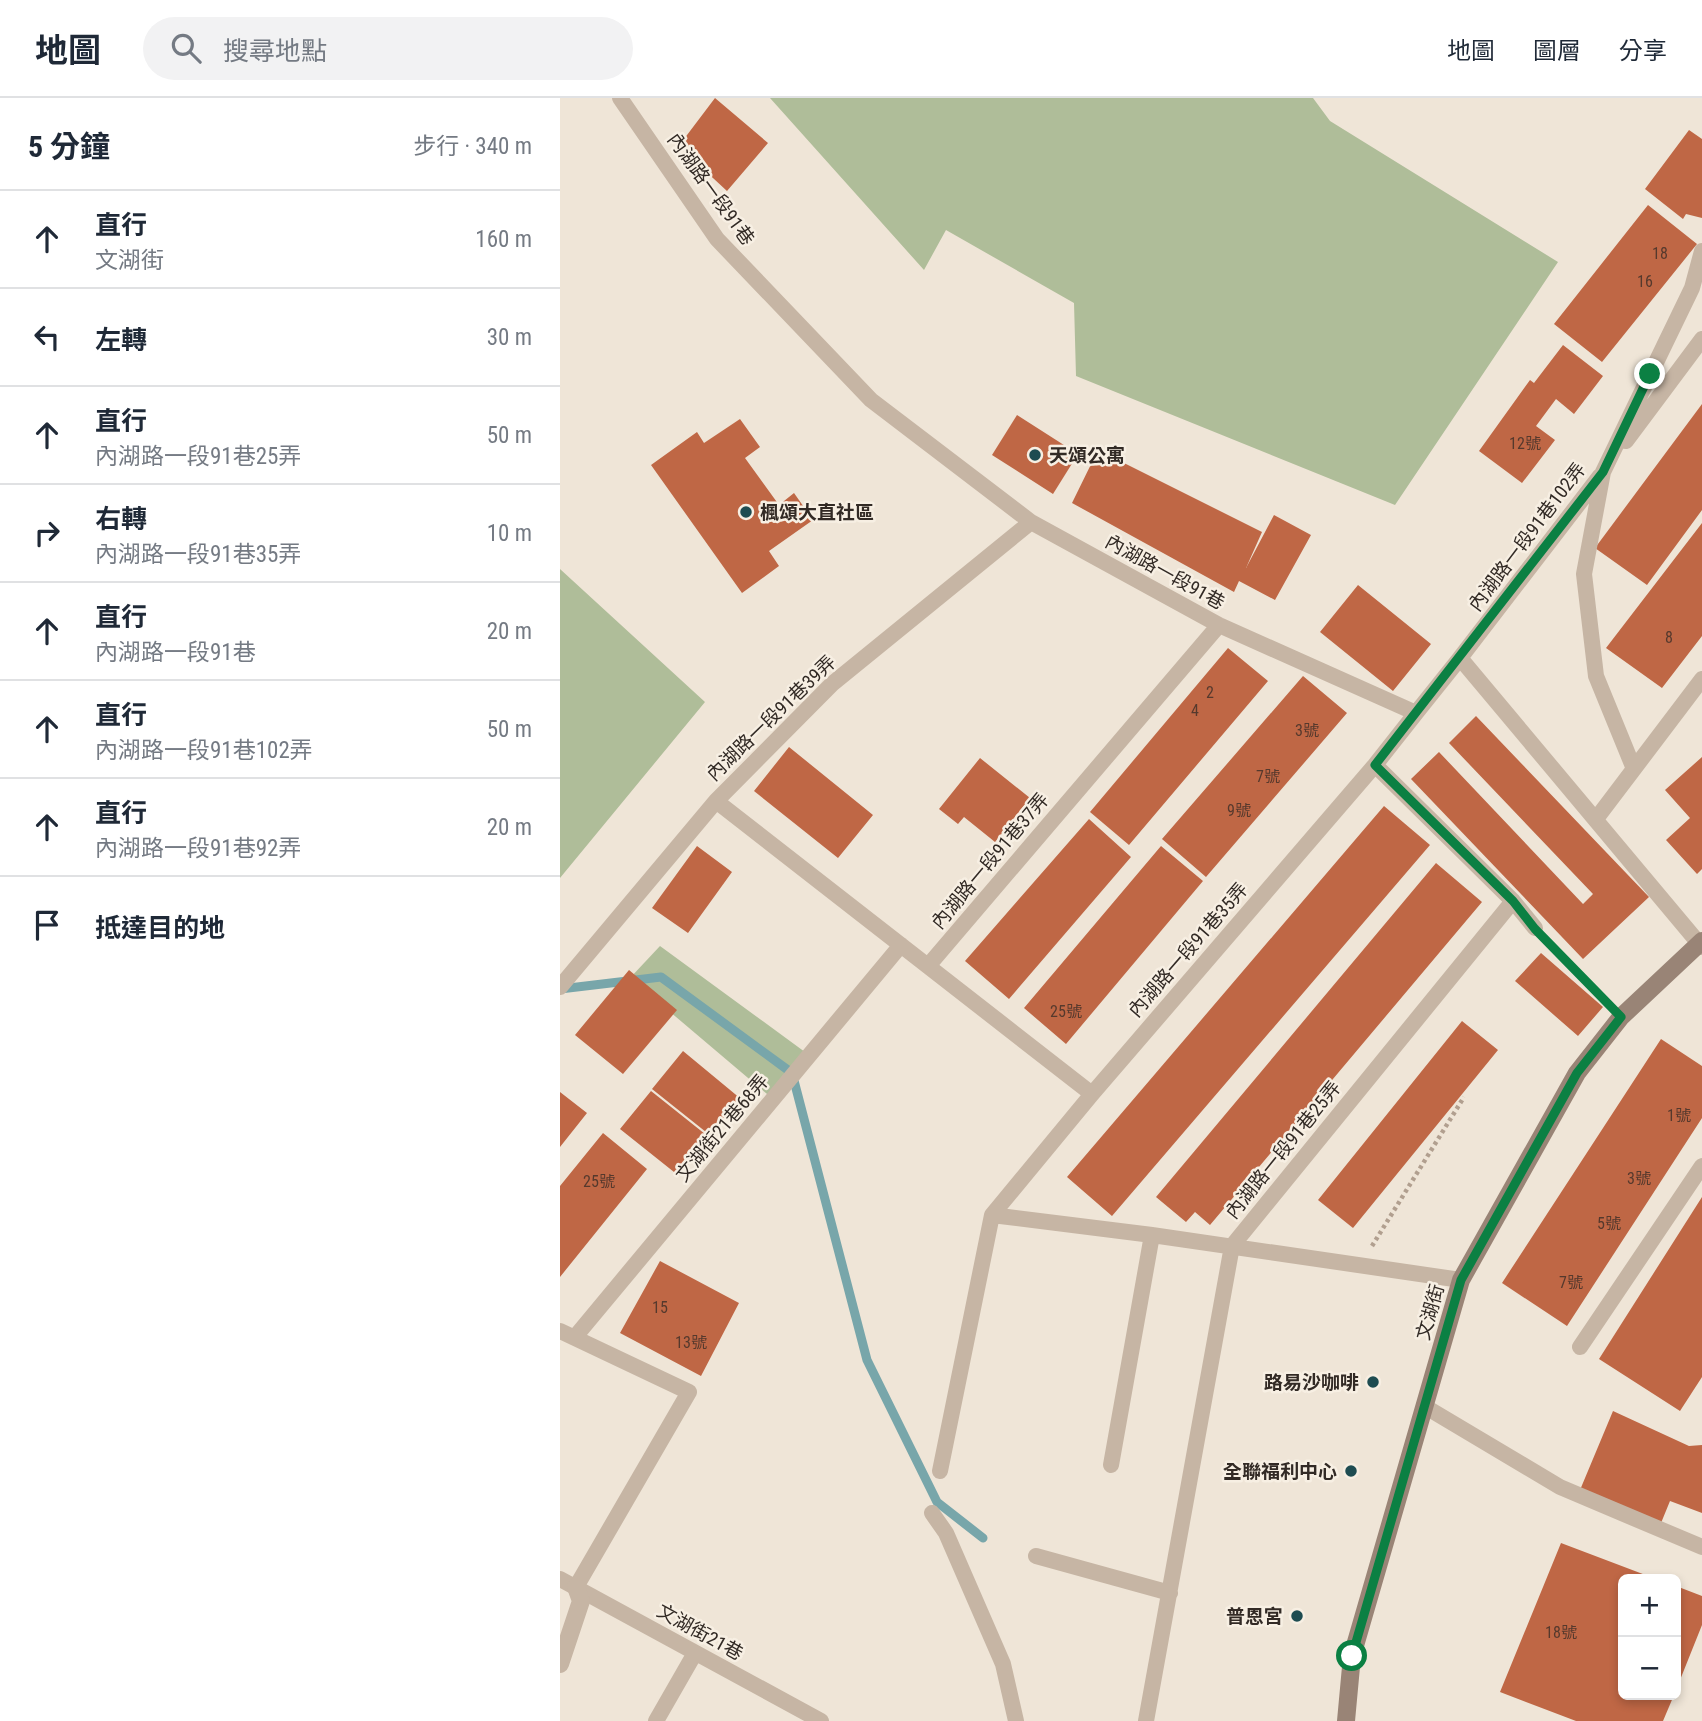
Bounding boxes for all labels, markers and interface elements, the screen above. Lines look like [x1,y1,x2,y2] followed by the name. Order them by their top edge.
[143,17,633,80] search box
[167,29,205,67] icon: search
[35,31,101,70] text: 地圖
[223,36,327,66] text: 搜尋地點
[1447,37,1495,65] text: 地圖
[1533,37,1581,65] text: 圖層
[1619,37,1667,65] text: 分享
[28,129,110,164] text: 5 分鐘
[663,129,759,249] street label: 內湖路一段91巷
[413,133,532,160] text: 步行 · 340 m
[95,210,147,240] text: 直行
[28,220,66,258] icon: ahead
[475,226,532,253] text: 160 m
[1652,244,1668,263] house number: 18
[95,247,164,274] text: 文湖街
[1637,272,1653,291] house number: 16
[28,318,66,356] icon: left
[487,324,532,351] text: 30 m
[95,325,147,355] text: 左轉
[1634,358,1665,389] route end
[95,406,147,436] text: 直行
[28,416,66,454] icon: ahead
[487,422,532,449] text: 50 m
[1509,434,1541,453] house number: 12號
[95,443,301,470] text: 內湖路一段91巷25弄
[1049,444,1125,467] place label: 天頌公寓
[1027,447,1043,463] marker: 天頌公寓
[1464,458,1590,616] street label: 內湖路一段91巷102弄
[760,501,874,524] place label: 楓頌大直社區
[95,504,147,534] text: 右轉
[738,504,754,520] marker: 楓頌大直社區
[28,514,66,552] icon: right
[487,520,532,547] text: 10 m
[1101,530,1229,614] street label: 內湖路一段91巷
[95,541,301,568] text: 內湖路一段91巷35弄
[95,602,147,632] text: 直行
[28,612,66,650] icon: ahead
[487,618,532,645] text: 20 m
[1665,628,1673,647] house number: 8
[95,639,256,666] text: 內湖路一段91巷
[702,650,840,786] street label: 內湖路一段91巷39弄
[1206,683,1214,702] house number: 2
[95,700,147,730] text: 直行
[1191,701,1199,720] house number: 4
[28,710,66,748] icon: ahead
[487,716,532,743] text: 50 m
[1295,721,1319,740] house number: 3號
[95,737,313,764] text: 內湖路一段91巷102弄
[1256,767,1280,786] house number: 7號
[926,788,1054,934] street label: 內湖路一段91巷37弄
[95,798,147,828] text: 直行
[1227,801,1251,820] house number: 9號
[28,808,66,846] icon: ahead
[487,814,532,841] text: 20 m
[95,835,301,862] text: 內湖路一段91巷92弄
[1123,878,1253,1022] street label: 內湖路一段91巷35弄
[28,906,66,944] icon: arrive
[95,913,225,943] text: 抵達目的地
[1050,1002,1082,1021] house number: 25號
[671,1070,773,1186] street label: 文湖街21巷68弄
[1220,1076,1346,1224] street label: 內湖路一段91巷25弄
[1667,1106,1691,1125] house number: 1號
[1627,1169,1651,1188] house number: 3號
[583,1172,615,1191] house number: 25號
[1597,1214,1621,1233] house number: 5號
[1559,1273,1583,1292] house number: 7號
[1411,1281,1449,1343] street label: 文湖街
[652,1298,668,1317] house number: 15
[675,1333,707,1352] house number: 13號
[1264,1371,1359,1394] place label: 路易沙咖啡
[1365,1374,1381,1390] marker: 路易沙咖啡
[1223,1460,1337,1483] place label: 全聯福利中心
[1343,1463,1359,1479] marker: 全聯福利中心
[1618,1574,1681,1700] map controls
[1618,1574,1681,1637] button: +
[653,1599,747,1665] street label: 文湖街21巷
[1226,1605,1283,1628] place label: 普恩宮
[1289,1608,1305,1624] marker: 普恩宮
[1545,1623,1577,1642] house number: 18號
[1618,1637,1681,1700] button: −
[1336,1640,1367,1671] route start

